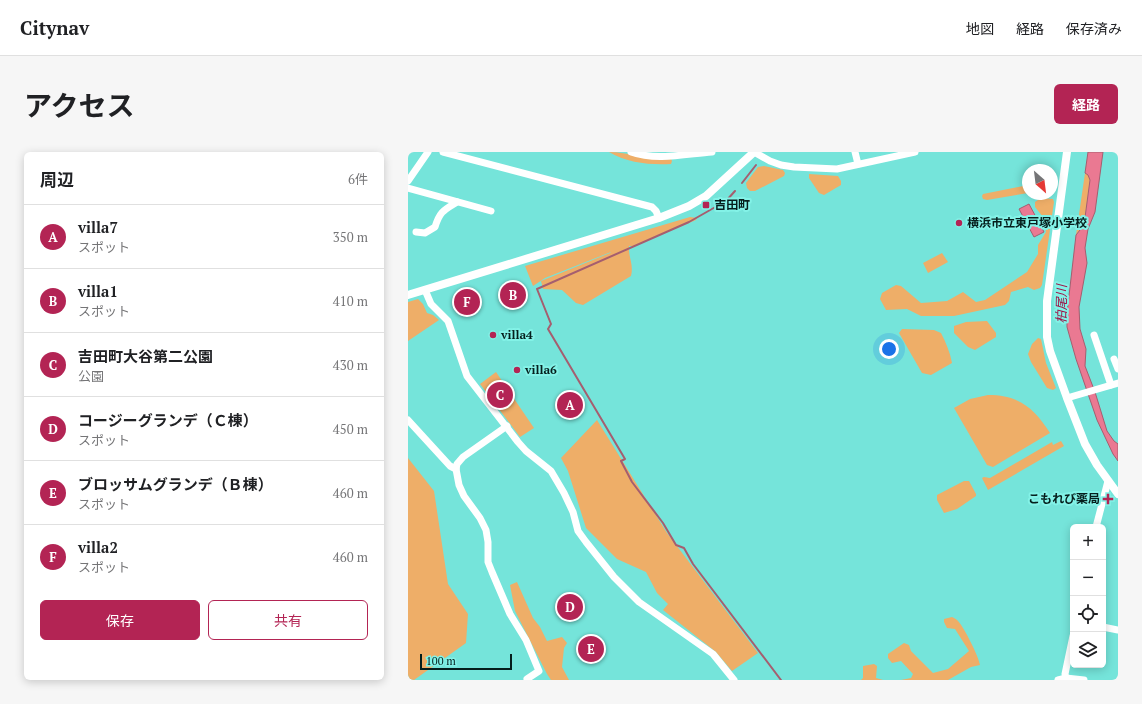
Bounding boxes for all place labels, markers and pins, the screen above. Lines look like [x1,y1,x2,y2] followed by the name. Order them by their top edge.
[714,197,750,212] place label: 吉田町
[701,200,711,210] marker: 吉田町
[967,215,1087,230] place label: 横浜市立東戸塚小学校
[954,218,964,228] marker: 横浜市立東戸塚小学校
[500,280,526,310] pin: B
[454,287,480,317] pin: F
[500,327,533,342] place label: villa4
[488,330,498,340] marker: villa4
[524,362,557,377] place label: villa6
[512,365,522,375] marker: villa6
[487,380,513,410] pin: C
[557,390,583,420] pin: A
[1028,491,1100,506] place label: こもれび薬局
[1103,494,1113,504] marker: こもれび薬局
[557,592,583,622] pin: D
[578,634,604,664] pin: E

